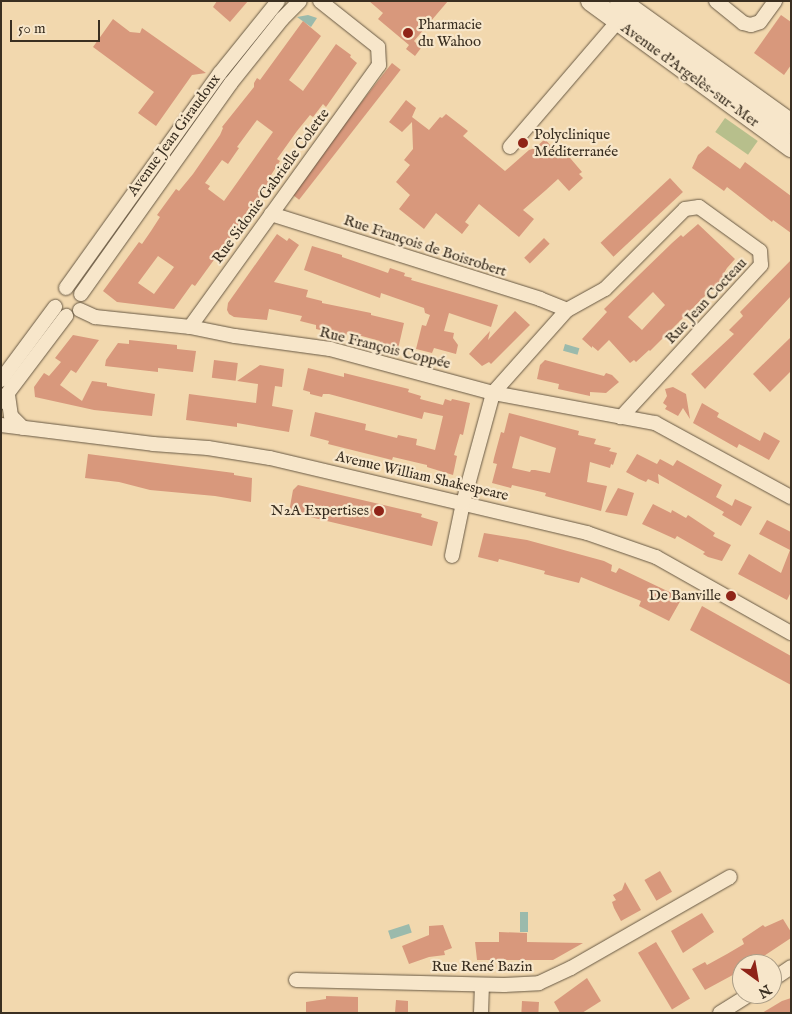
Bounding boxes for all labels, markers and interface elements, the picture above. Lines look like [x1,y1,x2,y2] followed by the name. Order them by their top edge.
[12,10,102,42] scale bar
[418,15,482,50] place label: Pharmacie du Wahoo
[18,19,46,38] text: 50 m
[617,19,763,131] street label: Avenue d'Argelès-sur-Mer
[402,27,414,39] marker: Pharmacie du Wahoo
[124,71,224,199] street label: Avenue Jean Giraudoux
[209,105,333,267] street label: Rue Sidonie Gabrielle Colette
[534,125,618,160] place label: Polyclinique Méditerranée
[516,136,530,150] marker: Polyclinique Méditerranée
[341,211,509,281] street label: Rue François de Boisrobert
[661,254,751,348] street label: Rue Jean Cocteau
[318,323,452,373] street label: Rue François Coppée
[334,447,510,505] street label: Avenue William Shakespeare
[271,502,369,520] place label: N2A Expertises
[373,505,385,517] marker: N2A Expertises
[649,587,721,605] place label: De Banville
[725,590,737,602] marker: De Banville
[732,954,782,1004] north arrow
[431,958,533,976] street label: Rue René Bazin
[755,980,774,1002] text: N

